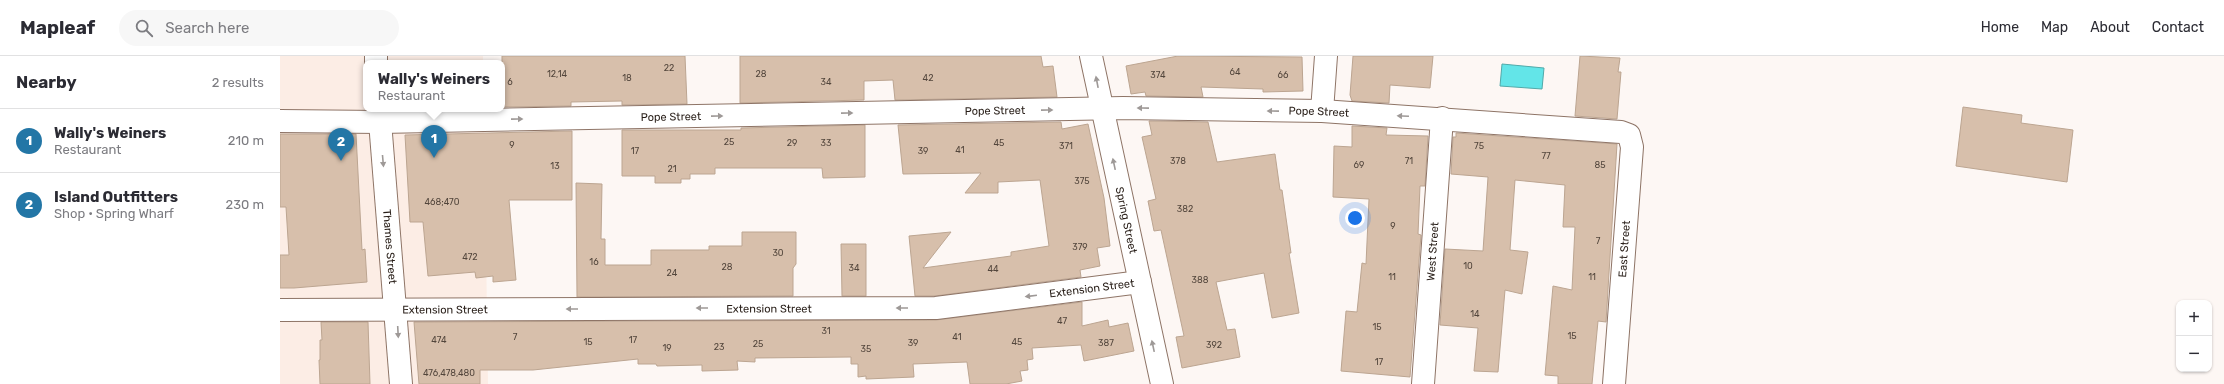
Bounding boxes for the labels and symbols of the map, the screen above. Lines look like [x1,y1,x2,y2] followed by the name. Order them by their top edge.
[664,63,674,73] house number: 22
[1229,67,1241,77] house number: 64
[547,69,568,79] house number: 12,14
[755,69,767,79] house number: 28
[1150,70,1166,80] house number: 374
[1278,70,1289,80] house number: 66
[622,73,632,83] house number: 18
[923,73,933,83] house number: 42
[1093,76,1099,88] one-way arrow
[507,77,513,87] house number: 6
[821,77,832,87] house number: 34
[964,104,1026,118] street label: Pope Street
[1288,104,1350,120] street label: Pope Street
[1136,105,1149,111] one-way arrow
[1041,107,1054,113] one-way arrow
[1267,107,1279,114] one-way arrow
[641,110,702,124] street label: Pope Street
[841,110,853,117] one-way arrow
[711,113,724,119] one-way arrow
[1396,113,1409,119] one-way arrow
[511,116,523,123] one-way arrow
[421,125,447,158] pin: 1
[328,128,354,161] pin: 2
[724,137,734,147] house number: 25
[787,138,797,148] house number: 29
[821,138,831,148] house number: 33
[994,138,1004,148] house number: 45
[509,140,515,150] house number: 9
[1059,141,1073,151] house number: 371
[1474,141,1484,151] house number: 75
[955,145,965,155] house number: 41
[631,146,640,156] house number: 17
[918,146,928,156] house number: 39
[1541,151,1551,161] house number: 77
[379,155,386,167] one-way arrow
[1170,156,1186,166] house number: 378
[1405,156,1413,166] house number: 71
[1110,158,1116,170] one-way arrow
[1354,160,1364,170] house number: 69
[1594,160,1606,170] house number: 85
[550,161,560,171] house number: 13
[667,164,677,174] house number: 21
[1074,176,1090,186] house number: 375
[1113,186,1140,256] street label: Spring Street
[425,197,460,207] house number: 468;470
[1177,204,1193,214] house number: 382
[1345,208,1365,228] your location
[380,209,399,285] street label: Thames Street
[1616,219,1633,278] street label: East Street
[1390,221,1396,231] house number: 9
[1424,221,1442,281] street label: West Street
[1596,236,1601,246] house number: 7
[1072,242,1088,252] house number: 379
[772,248,784,258] house number: 30
[462,252,478,262] house number: 472
[589,257,599,267] house number: 16
[1463,261,1473,271] house number: 10
[721,262,733,272] house number: 28
[849,263,860,273] house number: 34
[987,264,999,274] house number: 44
[667,268,678,278] house number: 24
[1388,272,1396,282] house number: 11
[1588,272,1596,282] house number: 11
[1192,275,1209,285] house number: 388
[1049,277,1136,301] street label: Extension Street
[1025,293,1037,299] one-way arrow
[726,302,813,316] street label: Extension Street
[402,303,489,317] street label: Extension Street
[695,305,708,311] one-way arrow
[895,305,908,311] one-way arrow
[565,306,578,312] one-way arrow
[1470,309,1480,319] house number: 14
[1057,316,1067,326] house number: 47
[1372,322,1382,332] house number: 15
[394,326,401,338] one-way arrow
[821,326,831,336] house number: 31
[1567,331,1577,341] house number: 15
[513,332,518,342] house number: 7
[952,332,962,342] house number: 41
[431,335,447,345] house number: 474
[629,335,638,345] house number: 17
[583,337,593,347] house number: 15
[1012,337,1022,347] house number: 45
[908,338,918,348] house number: 39
[1098,338,1114,348] house number: 387
[753,339,763,349] house number: 25
[1150,340,1156,352] one-way arrow
[1206,340,1222,350] house number: 392
[714,342,724,352] house number: 23
[662,343,672,353] house number: 19
[861,344,871,354] house number: 35
[1375,357,1384,367] house number: 17
[423,368,475,378] house number: 476,478,480

